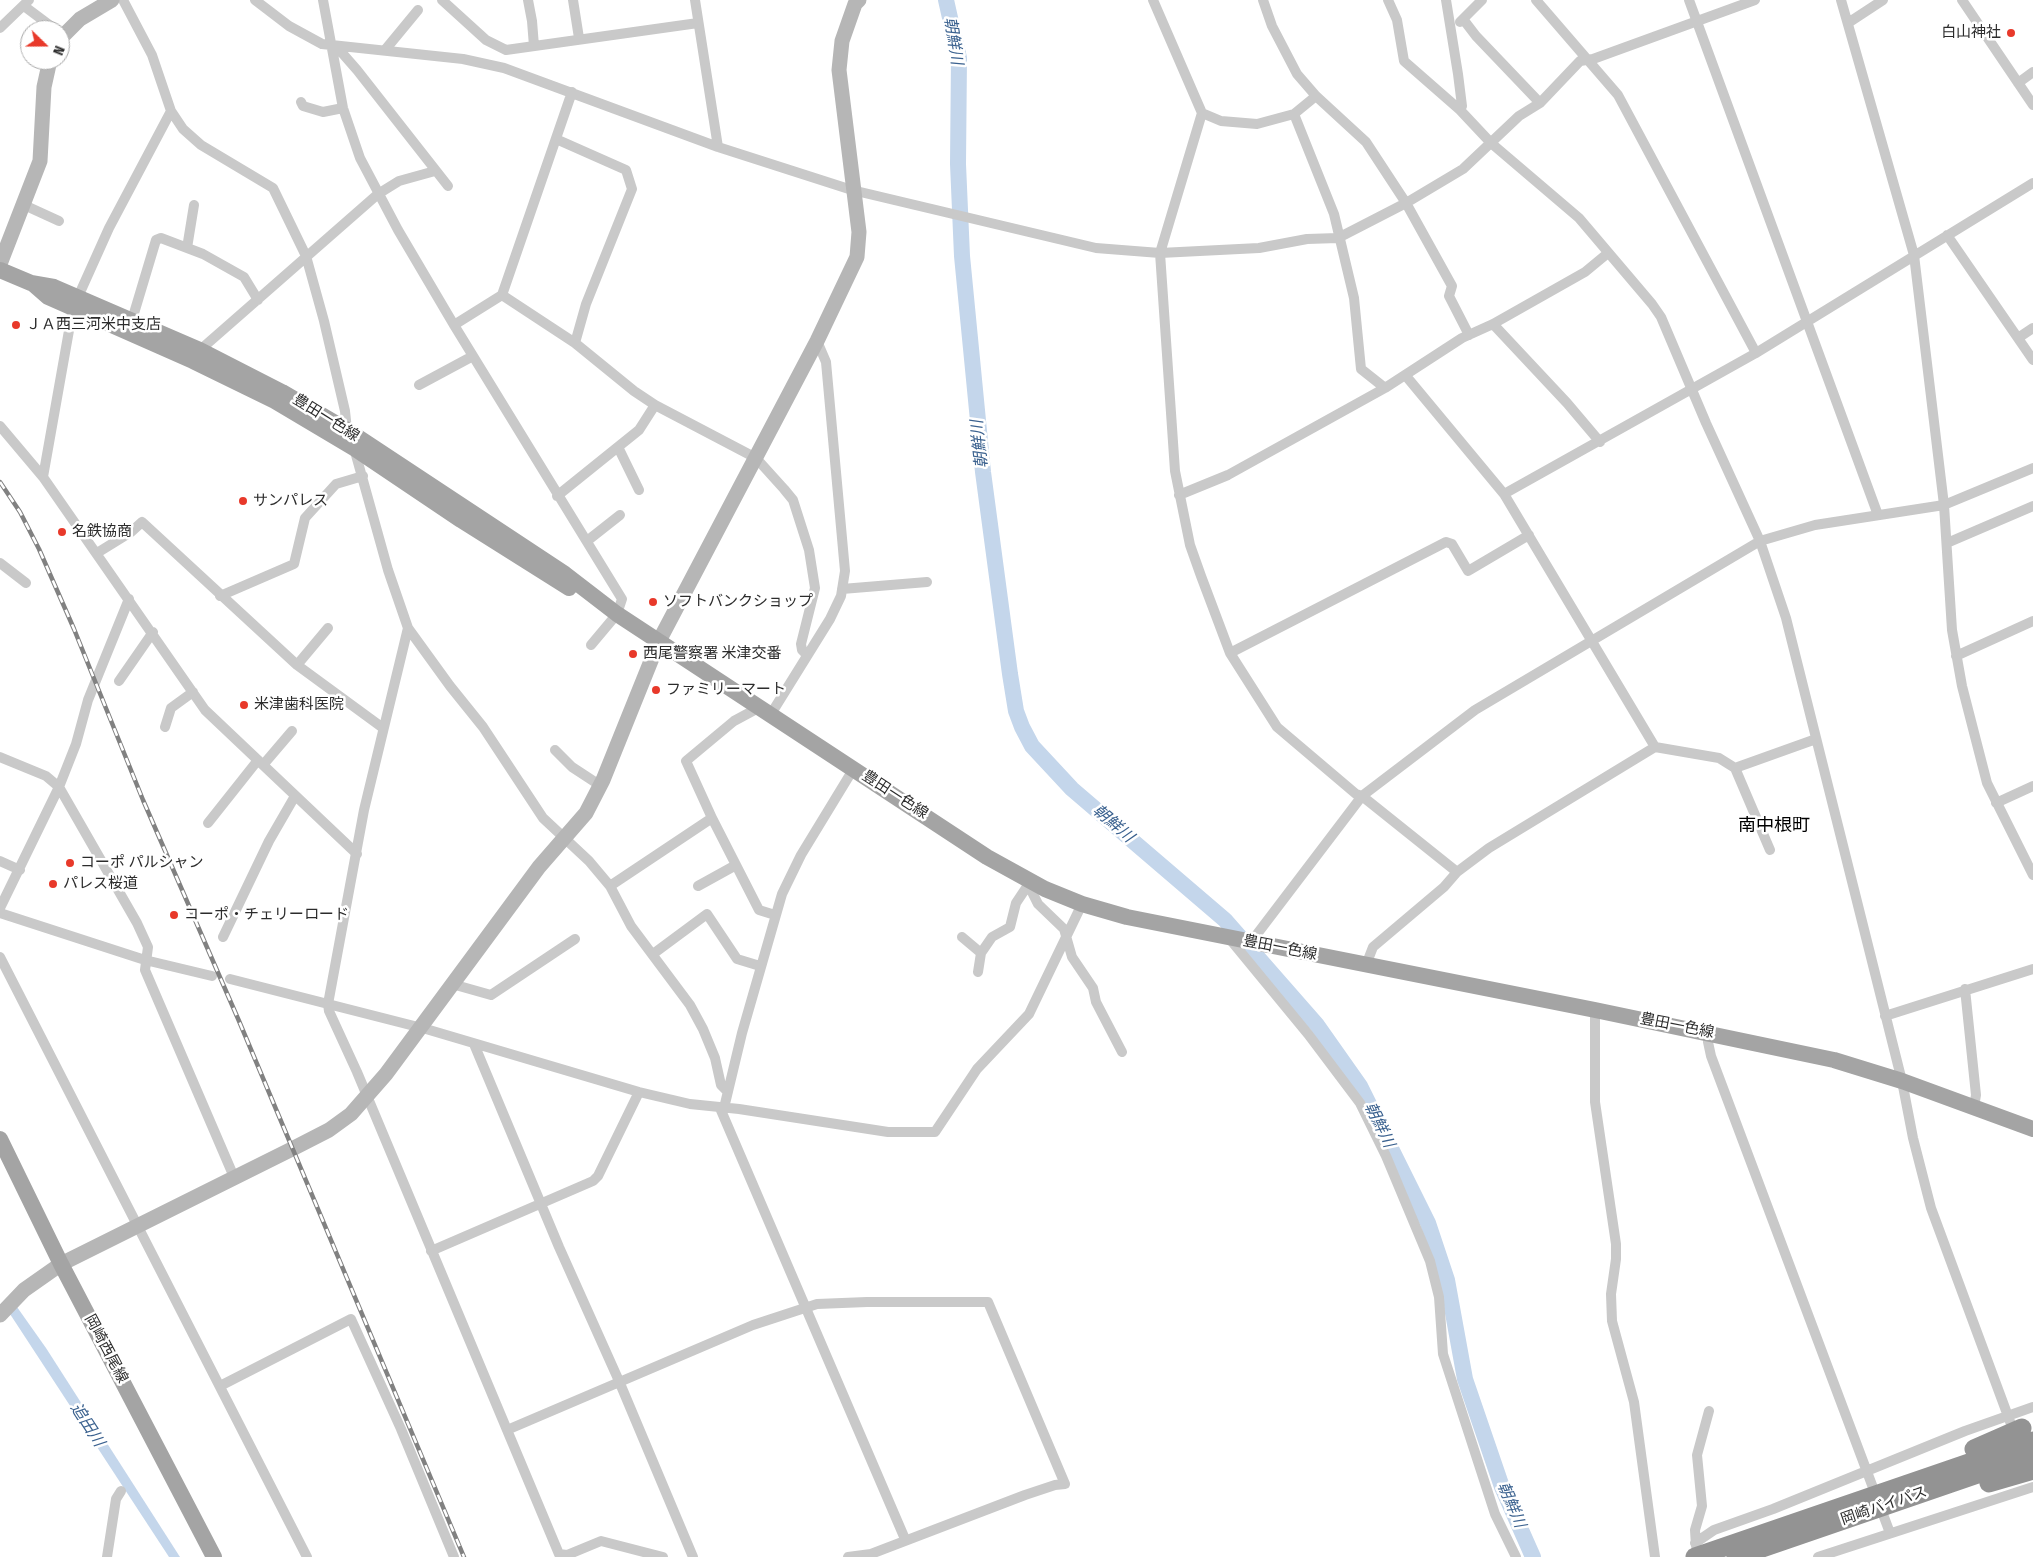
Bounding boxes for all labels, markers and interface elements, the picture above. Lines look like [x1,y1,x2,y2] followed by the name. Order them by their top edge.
[940,16,966,66] water label: 朝鮮川
[20,20,70,70] north arrow
[1941,24,2001,42] place label: 白山神社
[2005,27,2017,39] marker: 白山神社
[49,43,68,57] text: N
[26,316,161,334] place label: ＪＡ西三河米中支店
[10,319,22,331] marker: ＪＡ西三河米中支店
[289,390,363,446] street label: 豊田一色線
[968,419,992,469] water label: 朝鮮川
[253,492,328,510] place label: サンパレス
[237,495,249,507] marker: サンパレス
[72,523,132,541] place label: 名鉄協商
[56,526,68,538] marker: 名鉄協商
[663,593,813,611] place label: ソフトバンクショップ
[647,596,659,608] marker: ソフトバンクショップ
[643,645,782,663] place label: 西尾警察署 米津交番
[627,648,639,660] marker: 西尾警察署 米津交番
[666,681,786,699] place label: ファミリーマート
[650,684,662,696] marker: ファミリーマート
[254,696,344,714] place label: 米津歯科医院
[238,699,250,711] marker: 米津歯科医院
[859,767,931,823] street label: 豊田一色線
[1089,801,1137,847] water label: 朝鮮川
[1738,815,1810,837] district label: 南中根町
[80,854,204,872] place label: コーポ パルシャン
[64,857,76,869] marker: コーポ パルシャン
[63,875,138,893] place label: パレス桜道
[47,878,59,890] marker: パレス桜道
[184,906,349,924] place label: コーポ・チェリーロード
[168,909,180,921] marker: コーポ・チェリーロード
[1241,932,1319,964] street label: 豊田一色線
[1638,1010,1716,1042] street label: 豊田一色線
[1360,1099,1398,1151] water label: 朝鮮川
[80,1312,132,1386] street label: 岡崎西尾線
[66,1400,108,1450] water label: 追田川
[1493,1479,1529,1531] water label: 朝鮮川
[1839,1483,1929,1529] street label: 岡崎バイパス

